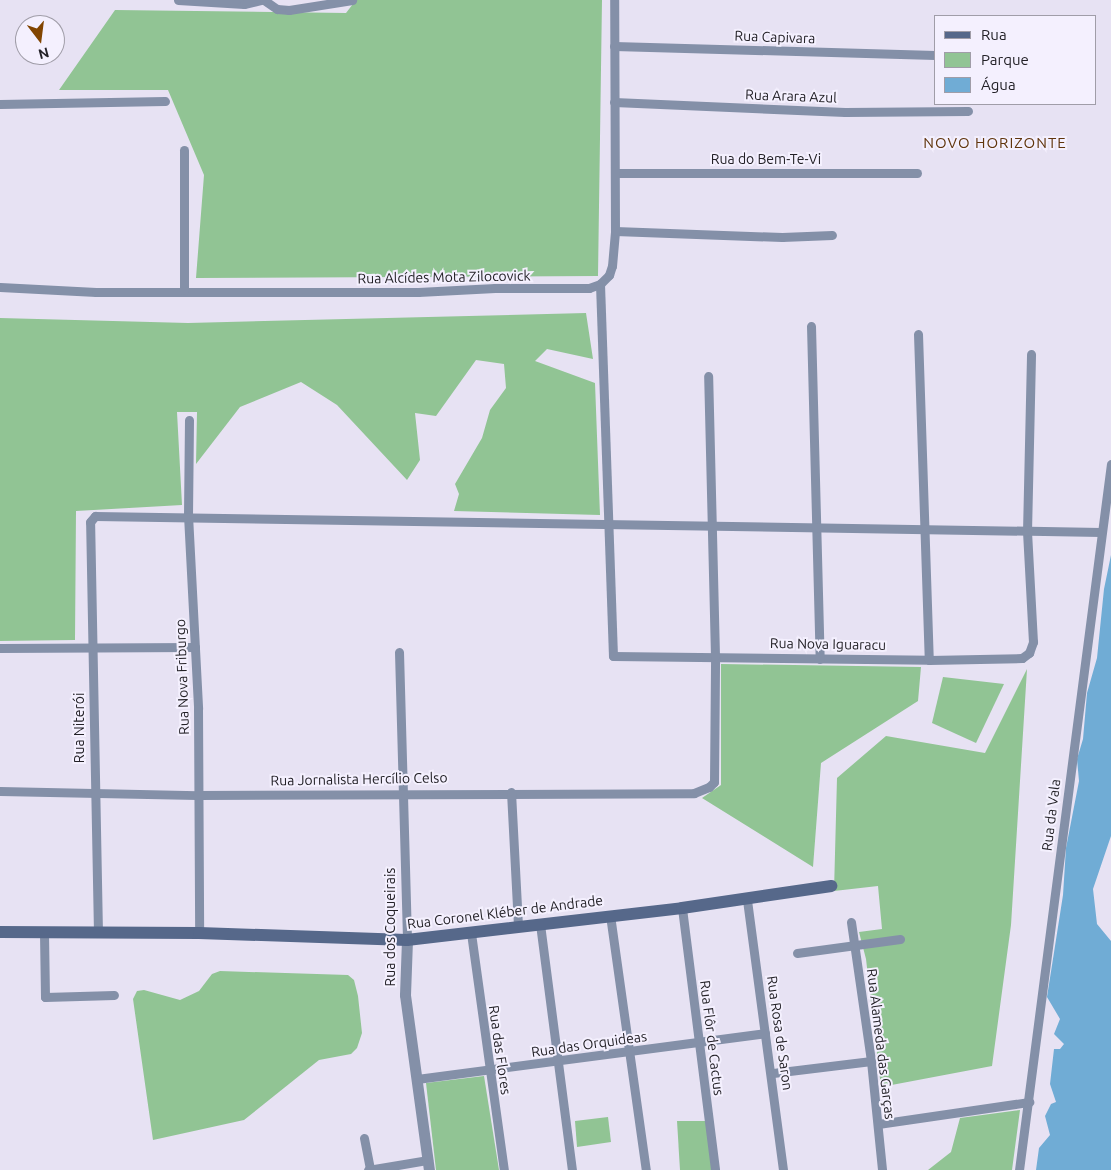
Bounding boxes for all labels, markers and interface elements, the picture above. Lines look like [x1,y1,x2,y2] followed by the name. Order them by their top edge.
[15,15,65,65] north arrow
[934,15,1096,105] legend
[981,26,1007,43] text: Rua
[734,27,816,47] street label: Rua Capivara
[37,44,51,63] text: N
[981,51,1029,68] text: Parque
[981,76,1016,93] text: Água
[745,86,837,106] street label: Rua Arara Azul
[922,134,1068,152] district label: NOVO HORIZONTE
[711,151,821,167] street label: Rua do Bem-Te-Vi
[357,267,531,287] street label: Rua Alcídes Mota Zilocovick
[172,619,192,735] street label: Rua Nova Friburgo
[770,635,886,653] street label: Rua Nova Iguaracu
[71,693,87,763] street label: Rua Niterói
[270,769,448,789] street label: Rua Jornalista Hercílio Celso
[1038,778,1064,852] street label: Rua da Vala
[382,868,398,986] street label: Rua dos Coqueirais
[406,892,604,932] street label: Rua Coronel Kléber de Andrade
[863,968,899,1120] street label: Rua Alameda das Garças
[764,975,796,1091] street label: Rua Rosa de Saron
[697,979,727,1097] street label: Rua Flôr de Cactus
[485,1004,515,1096] street label: Rua das Flores
[530,1028,648,1060] street label: Rua das Orquideas

